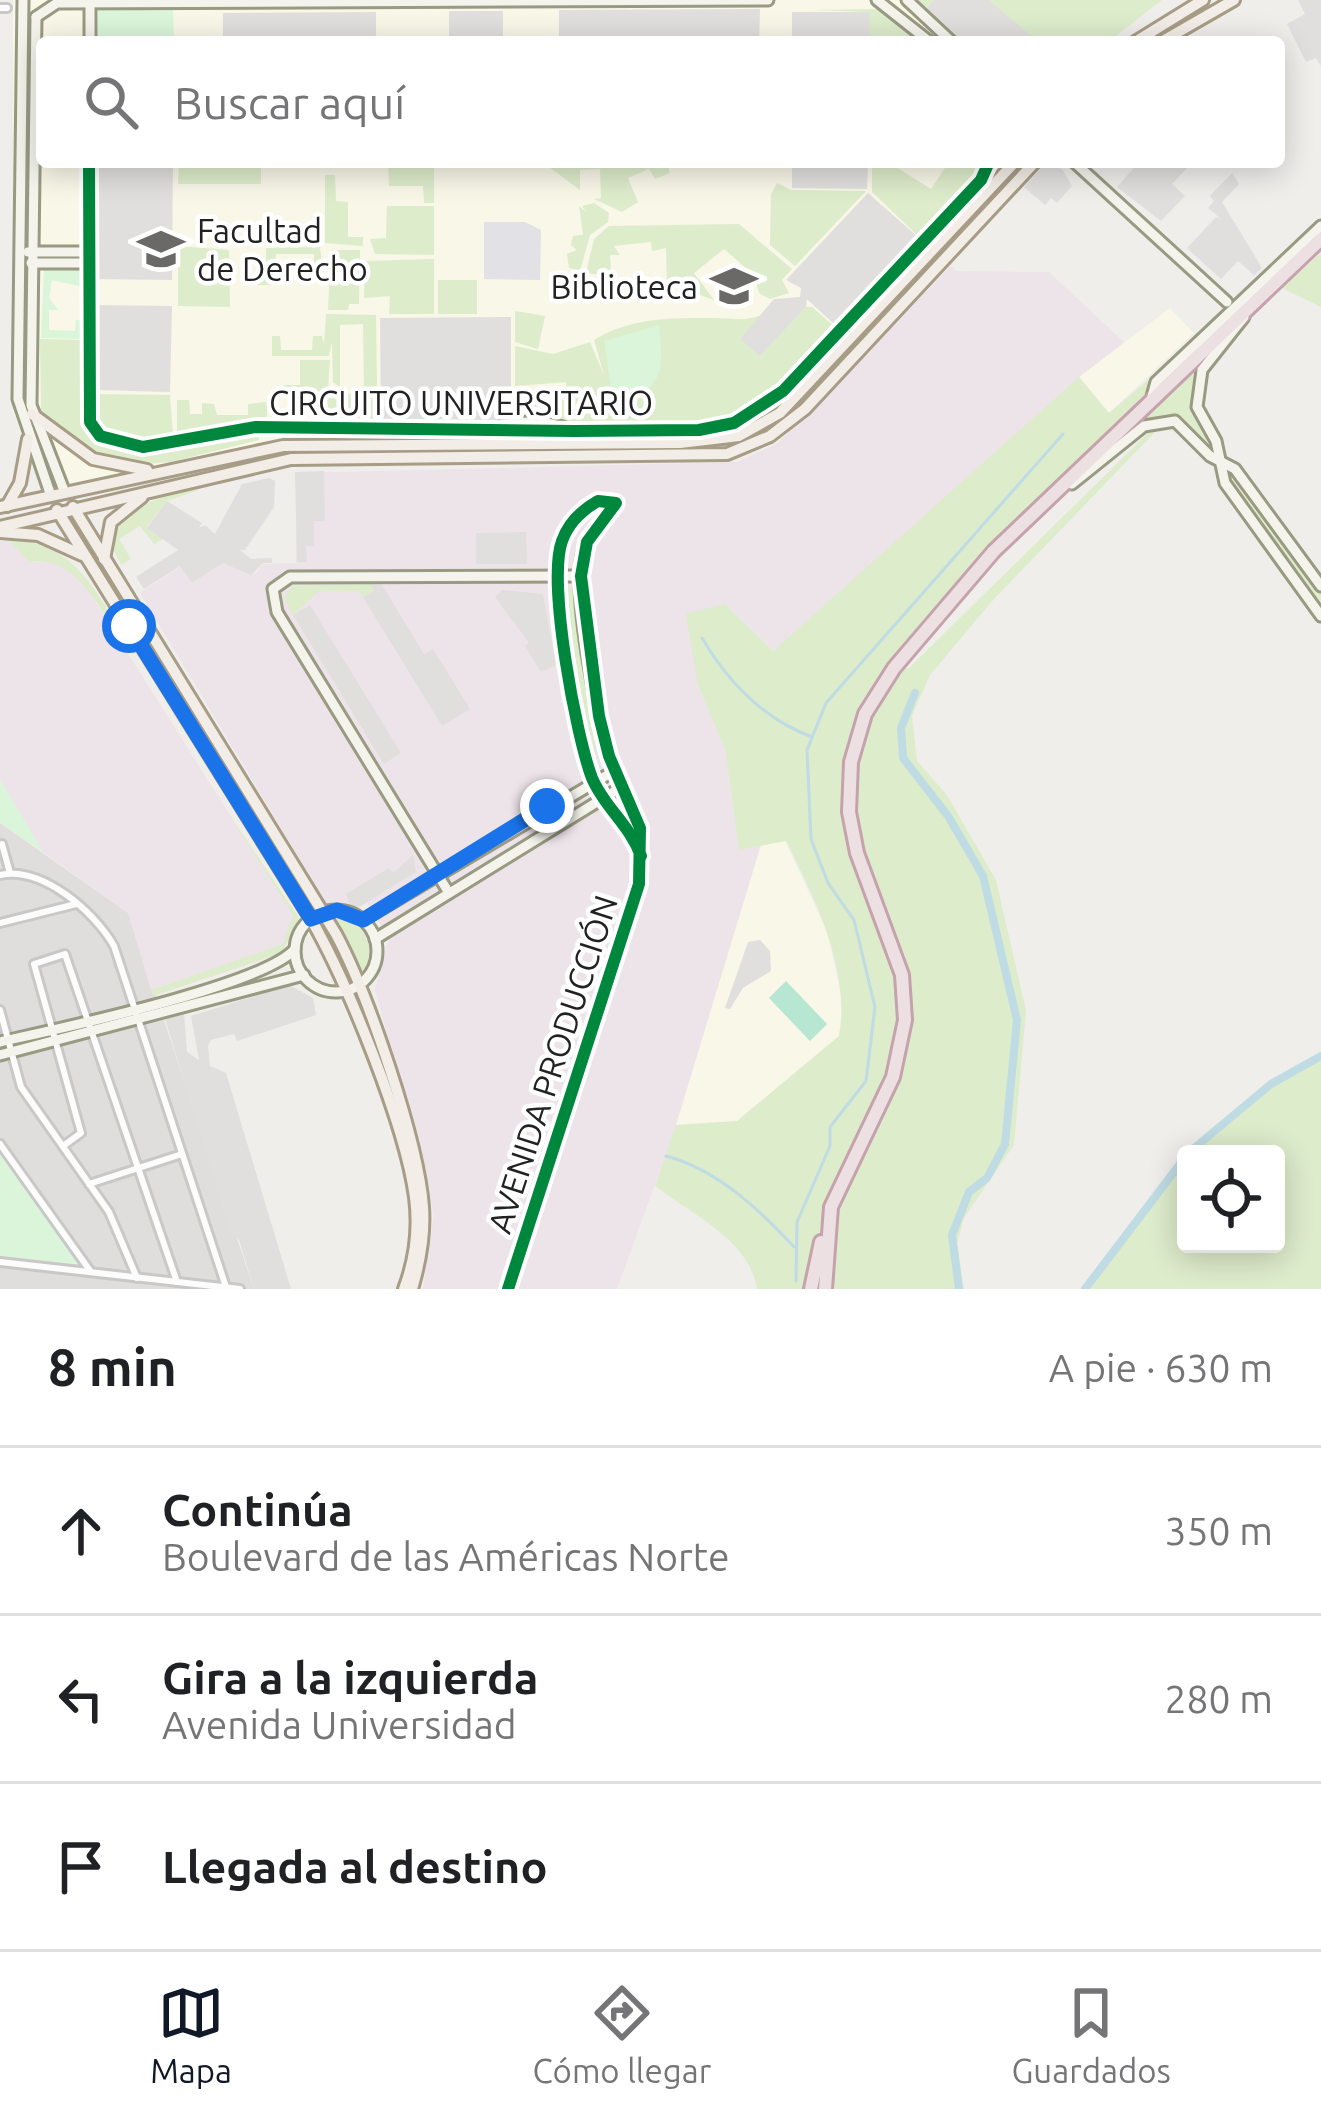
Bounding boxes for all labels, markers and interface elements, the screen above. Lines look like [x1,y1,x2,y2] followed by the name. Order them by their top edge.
[36,36,1285,168] search box
[78,69,144,135] icon: search
[174,77,405,128] text: Buscar aquí
[197,212,368,287] place label: Facultad de Derecho
[136,224,186,274] school or university icon: Facultad de Derecho
[709,261,759,311] school or university icon: Biblioteca
[550,268,698,305] place label: Biblioteca
[269,384,653,421] street label: CIRCUITO UNIVERSITARIO
[102,599,156,653] route start
[520,779,574,833] route end
[478,890,624,1237] street label: AVENIDA PRODUCCIÓN
[1177,1145,1285,1253] map controls
[1177,1145,1285,1253] button: locate
[48,1338,177,1396] text: 8 min
[1049,1346,1273,1389] text: A pie · 630 m
[162,1484,353,1535] text: Continúa
[48,1498,114,1564] icon: ahead
[1164,1509,1273,1552] text: 350 m
[162,1535,730,1578] text: Boulevard de las Américas Norte
[162,1652,538,1703] text: Gira a la izquierda
[48,1666,114,1732] icon: left
[1164,1677,1273,1720] text: 280 m
[162,1703,517,1746] text: Avenida Universidad
[48,1834,114,1900] icon: arrive
[162,1841,547,1892] text: Llegada al destino
[150,1980,232,2089] tab: Mapa
[532,1980,711,2089] tab: Cómo llegar
[1011,1980,1171,2089] tab: Guardados

